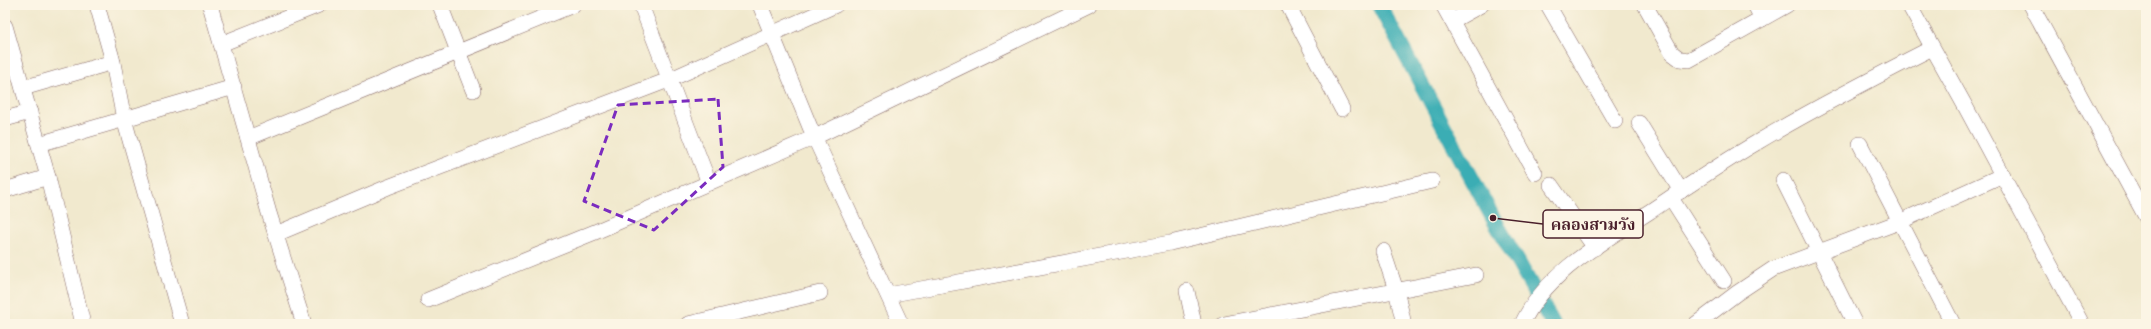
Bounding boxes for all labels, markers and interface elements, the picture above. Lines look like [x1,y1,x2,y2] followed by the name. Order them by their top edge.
[1543,210,1643,238] callout: คลองสามวัง
[1551,215,1635,234] text: คลองสามวัง

